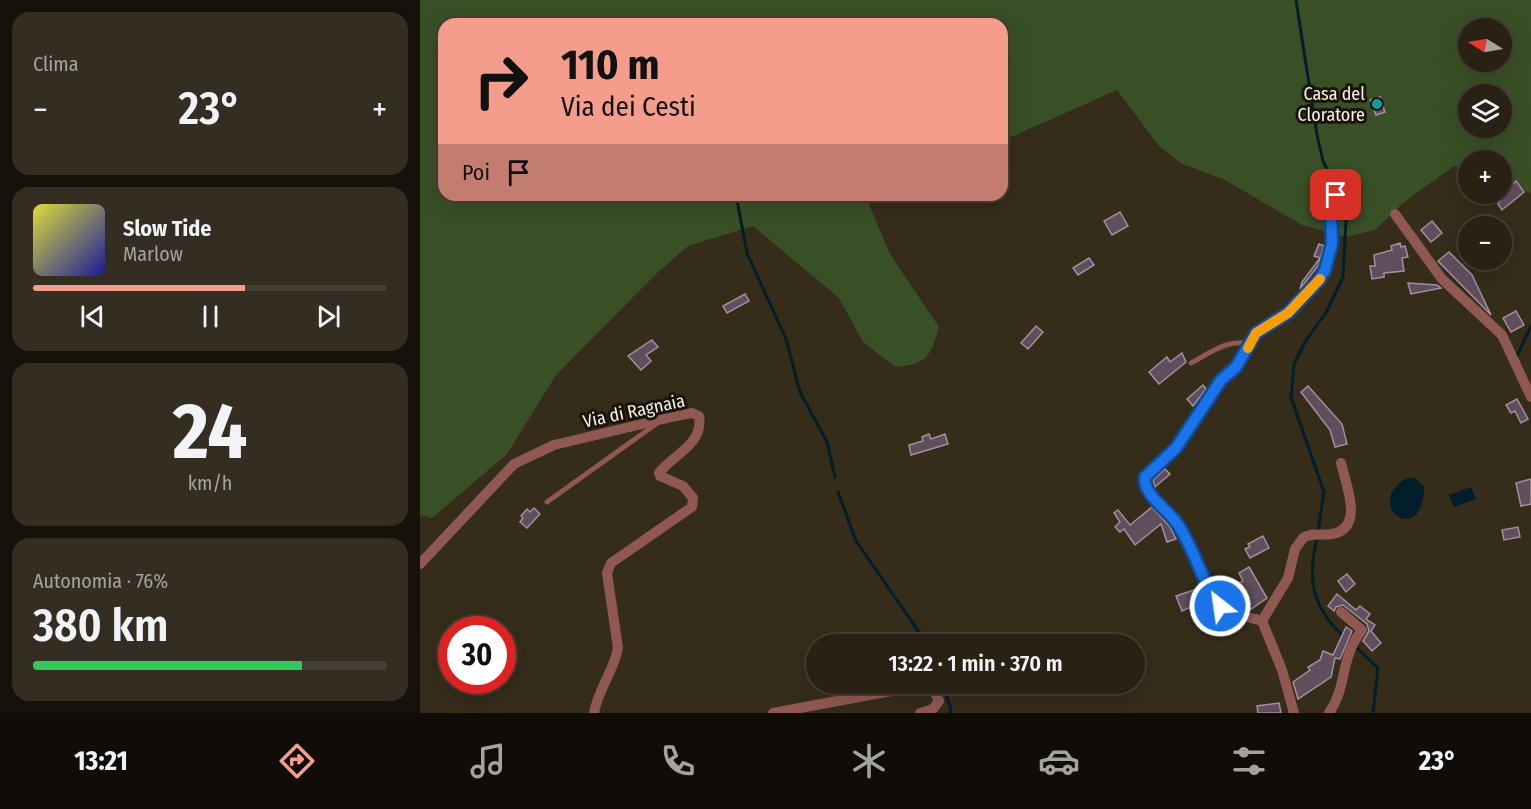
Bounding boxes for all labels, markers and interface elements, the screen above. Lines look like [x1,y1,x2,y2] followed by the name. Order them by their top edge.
[1458,18,1512,72] north arrow
[1458,18,1512,270] map controls
[561,40,660,90] text: 110 m
[462,42,540,120] icon: right
[33,52,78,76] text: Clima
[179,82,241,136] text: 23°
[1298,83,1365,126] place label: Casa del Cloratore
[1458,84,1512,138] button: layers
[33,90,48,130] text: −
[372,90,387,130] text: +
[561,91,696,123] text: Via dei Cesti
[1370,97,1384,111] marker: Casa del Cloratore
[1458,150,1512,204] button: +
[502,156,535,189] icon: arrive
[462,159,490,186] text: Poi
[1310,169,1361,220] pin
[1319,178,1352,211] icon: arrive
[123,215,211,242] text: Slow Tide
[1458,216,1512,270] button: −
[123,242,183,266] text: Marlow
[76,300,109,333] icon: previous
[194,300,227,333] icon: pause
[312,300,345,333] icon: next
[173,385,247,479] text: 24
[581,389,687,433] street label: Via di Ragnaia
[188,471,232,495] text: km/h
[33,569,168,593] text: Autonomia · 76%
[1188,574,1252,638] position arrow
[33,599,168,653] text: 380 km
[438,616,516,694] speed limit sign: 30
[888,650,1063,677] text: 13:22 · 1 min · 370 m
[276,740,318,782] icon: directions
[467,740,509,782] icon: music
[657,740,699,782] icon: phone
[848,740,890,782] icon: climate
[1038,740,1080,782] icon: car
[1228,740,1270,782] icon: filters
[74,745,128,777] text: 13:21
[1419,745,1457,777] text: 23°

